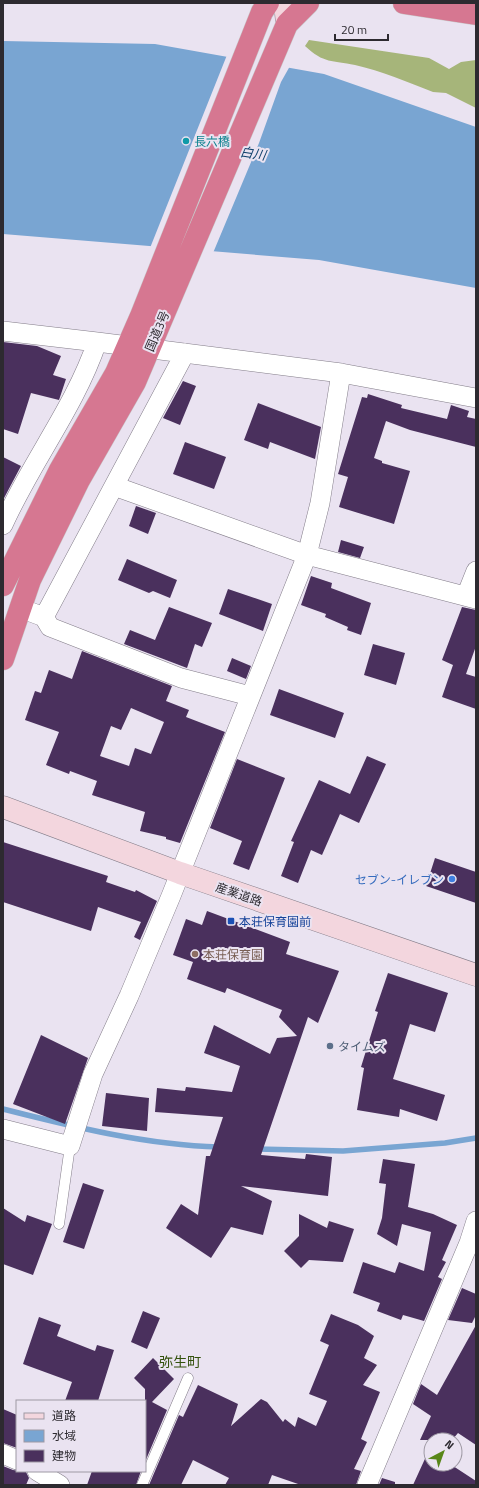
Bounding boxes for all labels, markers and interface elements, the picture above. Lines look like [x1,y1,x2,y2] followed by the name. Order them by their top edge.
[335,16,388,42] scale bar
[341,20,367,39] text: 20 m
[194,132,230,151] place label: 長六橋
[181,136,191,146] marker: 長六橋
[239,141,269,165] water label: 白川
[140,308,174,354] street label: 国道3号
[355,870,444,889] place label: セブン-イレブン
[447,874,457,884] marker: セブン-イレブン
[213,877,265,911] street label: 産業道路
[239,912,311,931] place label: 本荘保育園前
[226,916,236,926] marker: 本荘保育園前
[203,945,263,964] place label: 本荘保育園
[190,949,200,959] marker: 本荘保育園
[338,1037,386,1056] place label: タイムズ
[325,1041,335,1051] marker: タイムズ
[159,1351,201,1372] district label: 弥生町
[16,1400,146,1472] legend
[52,1406,76,1425] text: 道路
[52,1426,76,1445] text: 水域
[423,1432,463,1472] north arrow
[441,1436,458,1453] text: N
[52,1446,76,1465] text: 建物

